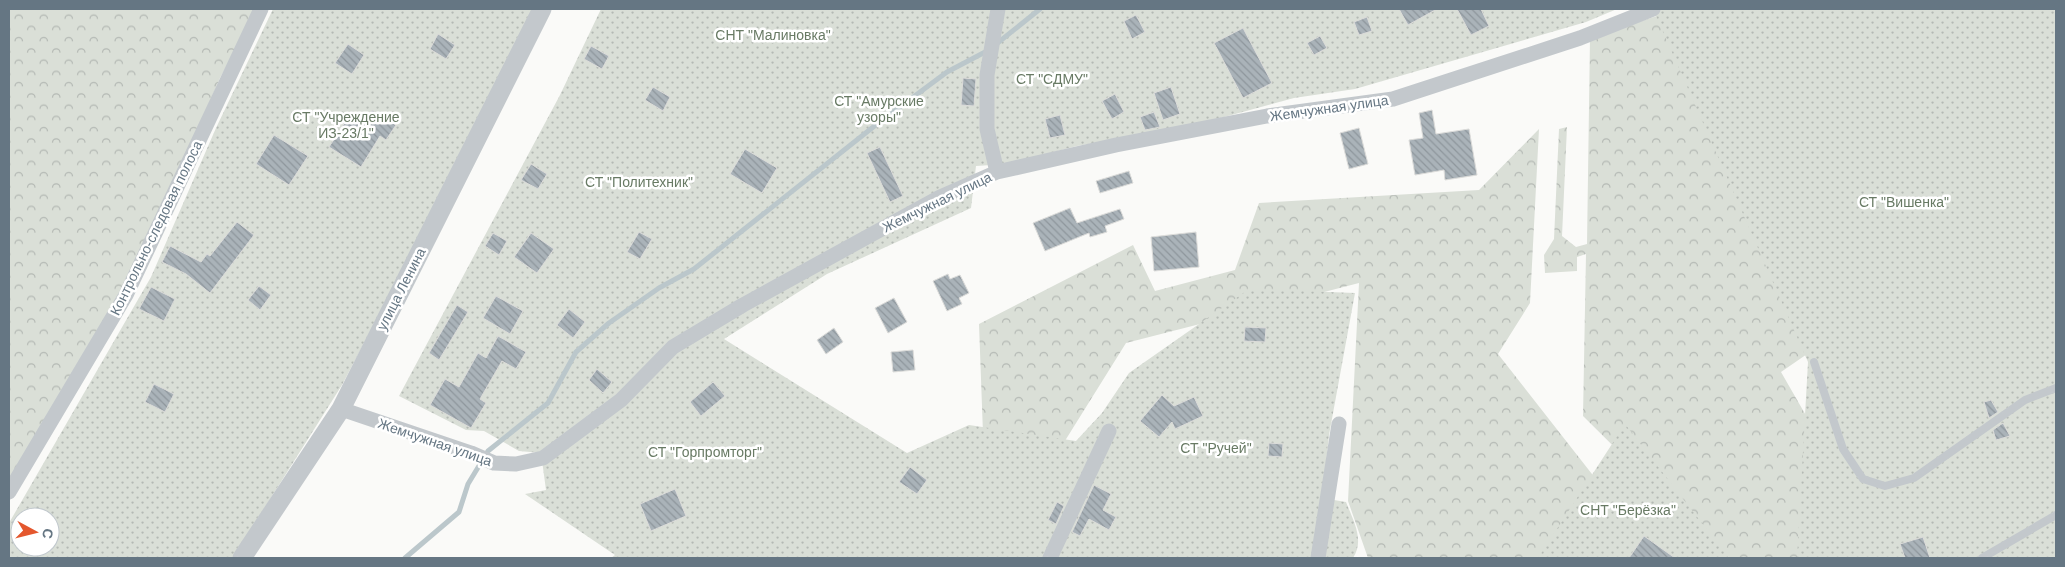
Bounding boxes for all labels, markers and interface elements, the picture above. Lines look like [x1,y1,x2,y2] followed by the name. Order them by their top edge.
[715,27,831,43] park label: СНТ "Малиновка"
[1016,71,1088,87] park label: СТ "СДМУ"
[1269,92,1389,124] street label: Жемчужная улица
[834,93,924,125] park label: СТ "Амурские узоры"
[292,109,400,141] park label: СТ "Учреждение ИЗ-23/1"
[107,138,205,318] street label: Контрольно-следовая полоса
[880,169,994,235] street label: Жемчужная улица
[585,174,693,190] park label: СТ "Политехник"
[1859,194,1949,210] park label: СТ "Вишенка"
[373,245,429,333] street label: улица Ленина
[376,415,494,469] street label: Жемчужная улица
[1180,440,1252,456] park label: СТ "Ручей"
[648,444,762,460] park label: СТ "Горпромторг"
[1580,502,1676,518] park label: СНТ "Берёзка"
[10,507,60,557] north arrow
[39,528,56,540] text: С

